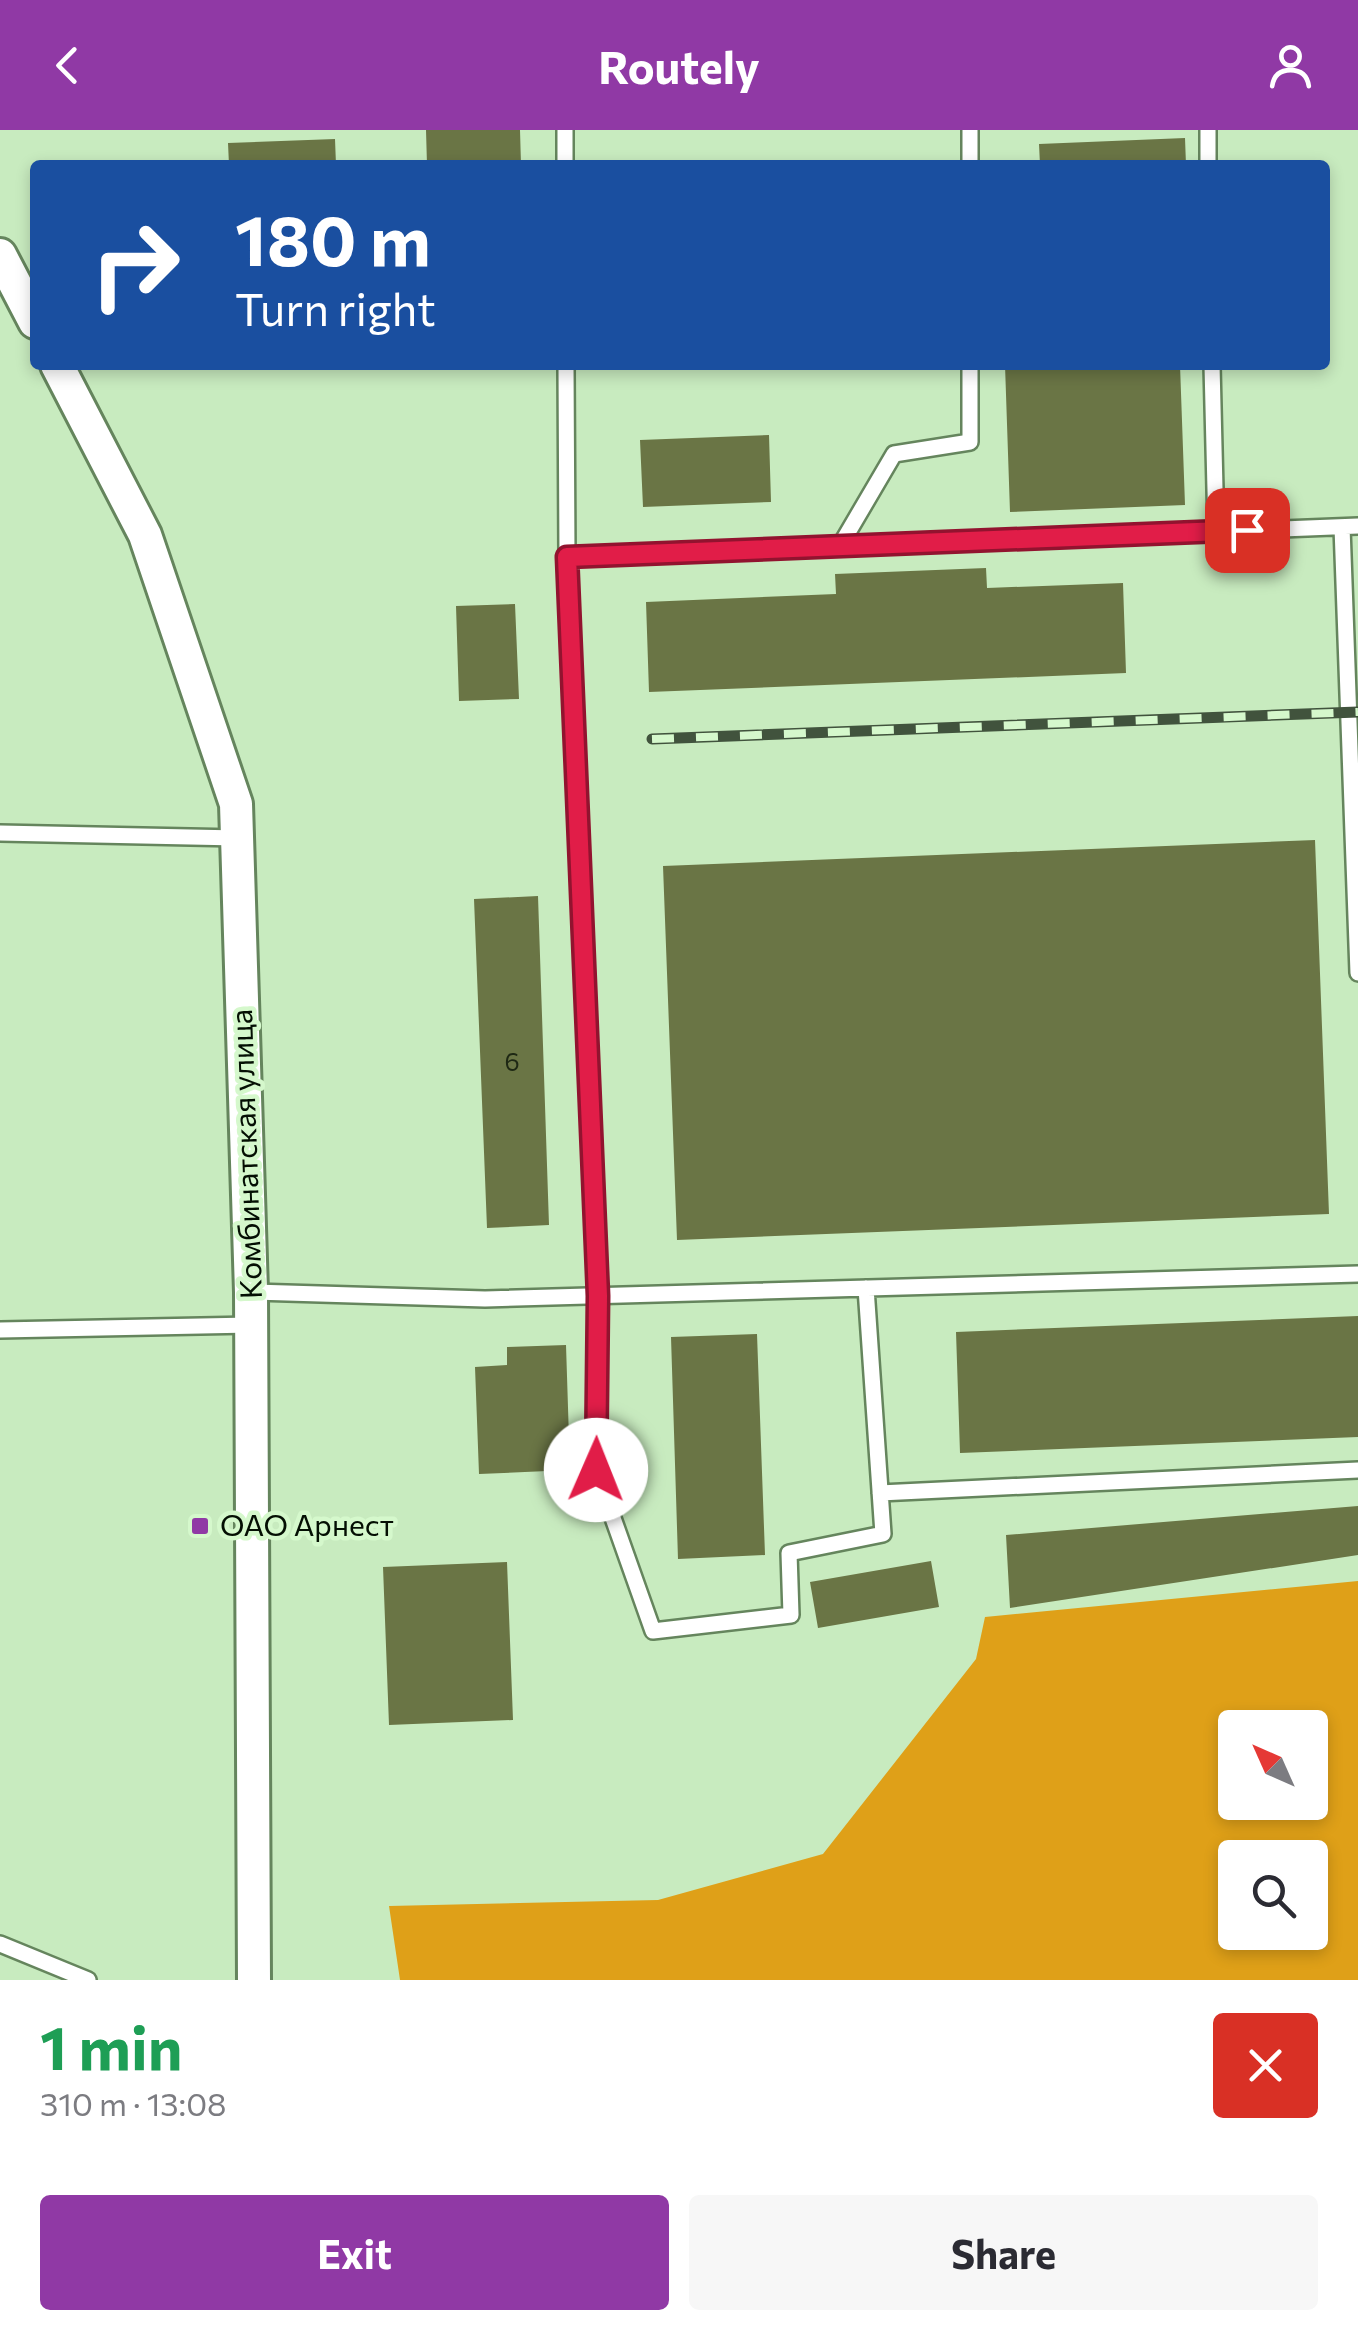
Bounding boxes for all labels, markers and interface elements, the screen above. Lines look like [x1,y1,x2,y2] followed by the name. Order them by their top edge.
[40,38,95,93] icon: back
[598,38,760,93] text: Routely
[1263,38,1318,93] icon: person
[235,195,431,280] text: 180 m
[70,200,200,330] icon: right
[235,280,436,335] text: Turn right
[1205,488,1290,573] pin
[1220,503,1275,558] icon: arrive
[221,1008,268,1300] street label: Комбинатская улица
[504,1046,520,1076] house number: 6
[544,1418,648,1522] position arrow
[220,1505,394,1542] place label: ОАО Арнест
[189,1515,211,1537] marker: ОАО Арнест
[1218,1710,1328,1820] north arrow
[1218,1710,1328,1950] map controls
[1218,1840,1328,1950] button: search
[40,2009,182,2082] text: 1 min
[1213,2013,1318,2118] button: close
[40,2083,226,2123] text: 310 m · 13:08
[40,2195,669,2310] button: Exit
[689,2195,1318,2310] button: Share

